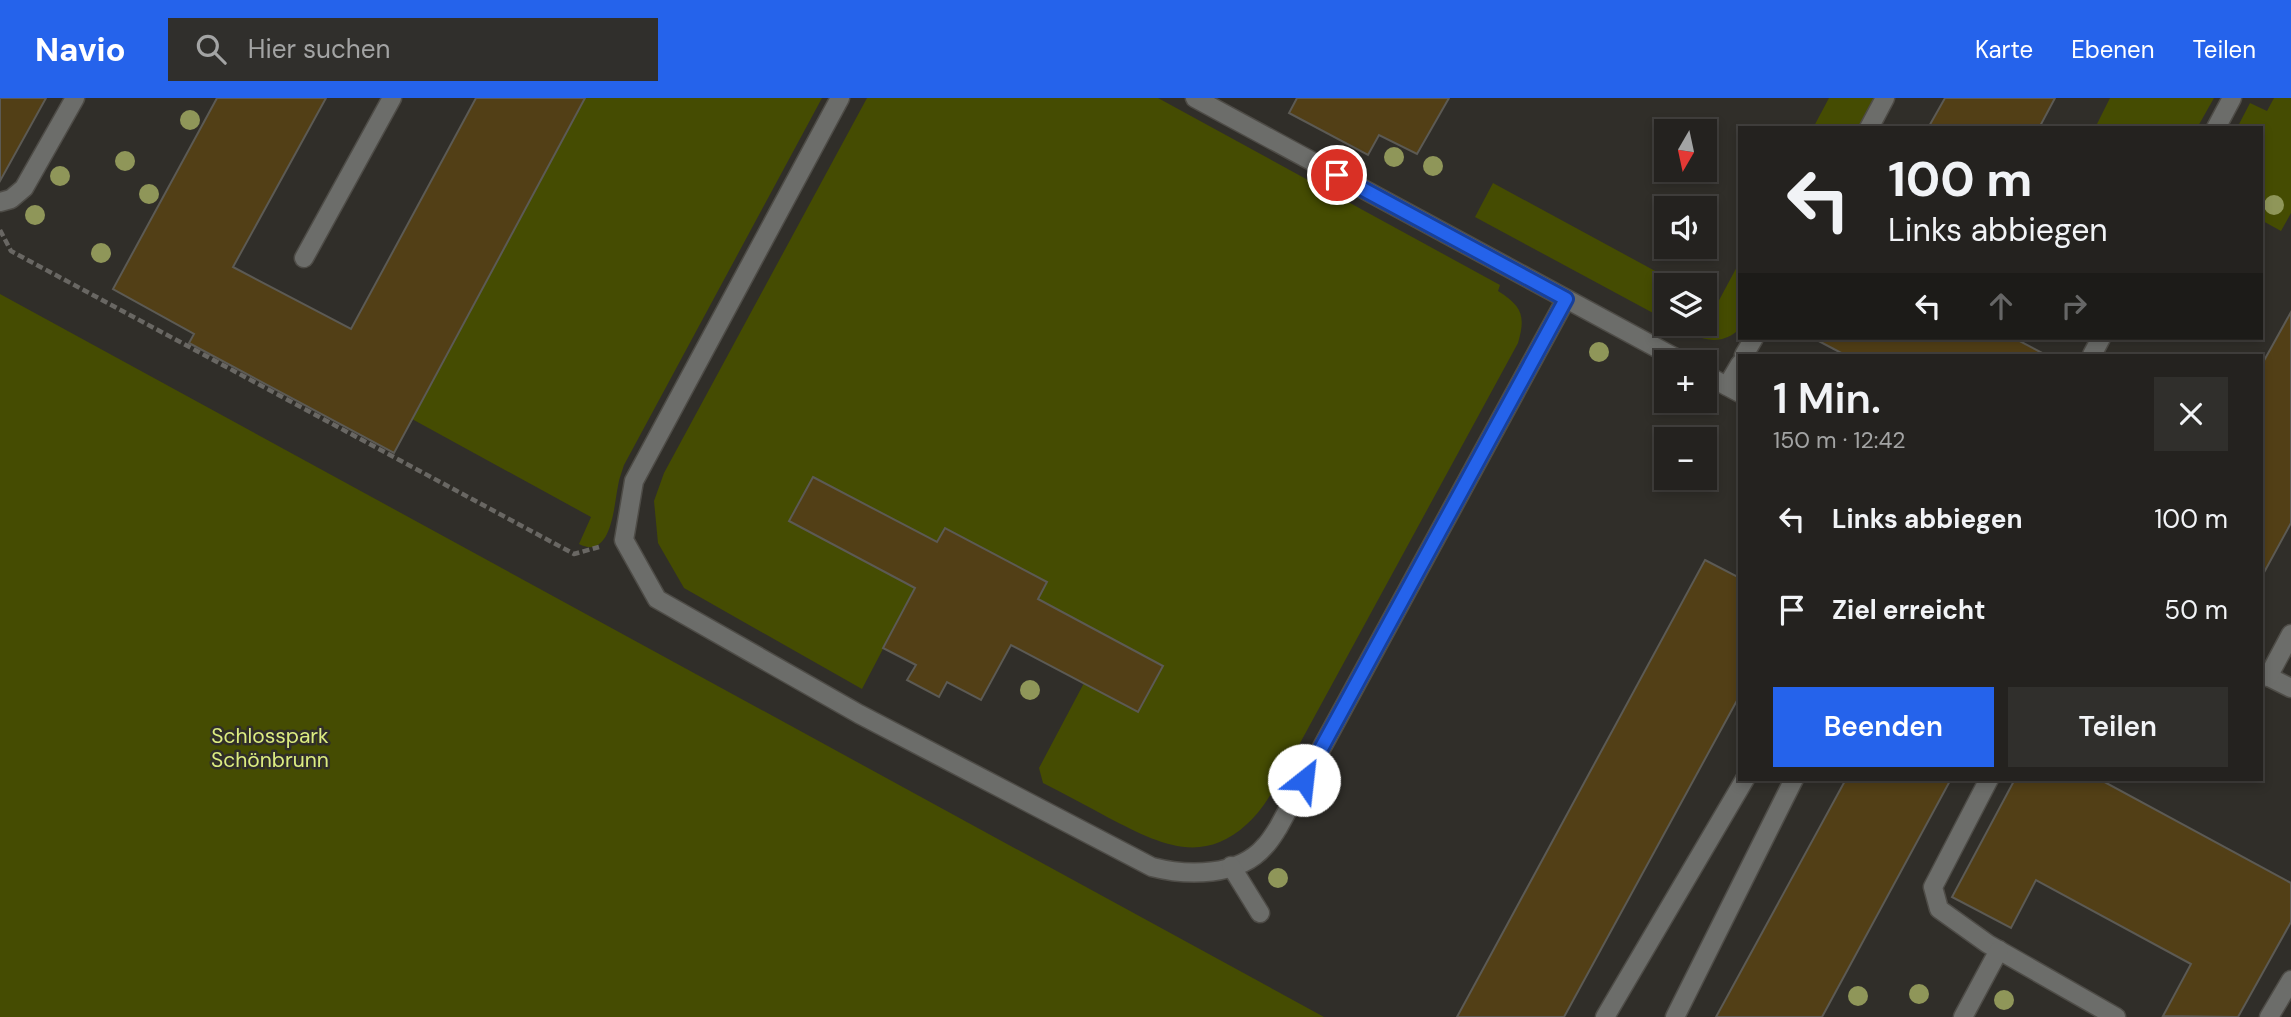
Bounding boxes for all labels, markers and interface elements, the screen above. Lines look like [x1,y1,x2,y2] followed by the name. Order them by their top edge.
[168,18,658,81] search box
[35,28,126,71] text: Navio
[192,30,230,68] icon: search
[248,32,390,66] text: Hier suchen
[1975,34,2033,65] text: Karte
[2071,34,2155,65] text: Ebenen
[2193,34,2256,65] text: Teilen
[1654,119,1717,182] north arrow
[1654,119,1717,490] map controls
[1307,145,1367,205] pin
[1888,147,2032,211] text: 100 m
[1773,154,1864,245] icon: left
[1318,156,1356,194] icon: arrive
[1654,196,1717,259] button: sound
[1888,209,2108,251] text: Links abbiegen
[1654,273,1717,336] button: layers
[1909,287,1947,325] icon: left
[1982,287,2020,325] icon: ahead
[2055,287,2093,325] icon: right
[1654,350,1717,413] button: +
[1773,371,1881,426] text: 1 Min.
[2154,377,2228,451] button: close
[1773,425,1906,455] text: 150 m · 12:42
[1654,427,1717,490] button: −
[1773,500,1811,538] icon: left
[1832,502,2022,536] text: Links abbiegen
[2154,502,2228,536] text: 100 m
[1773,591,1811,629] icon: arrive
[1832,593,1985,627] text: Ziel erreicht
[2164,593,2228,627] text: 50 m
[1773,687,1994,767] button: Beenden
[2008,687,2228,767] button: Teilen
[211,722,329,774] park label: Schlosspark Schönbrunn
[1267,743,1341,817] position arrow

